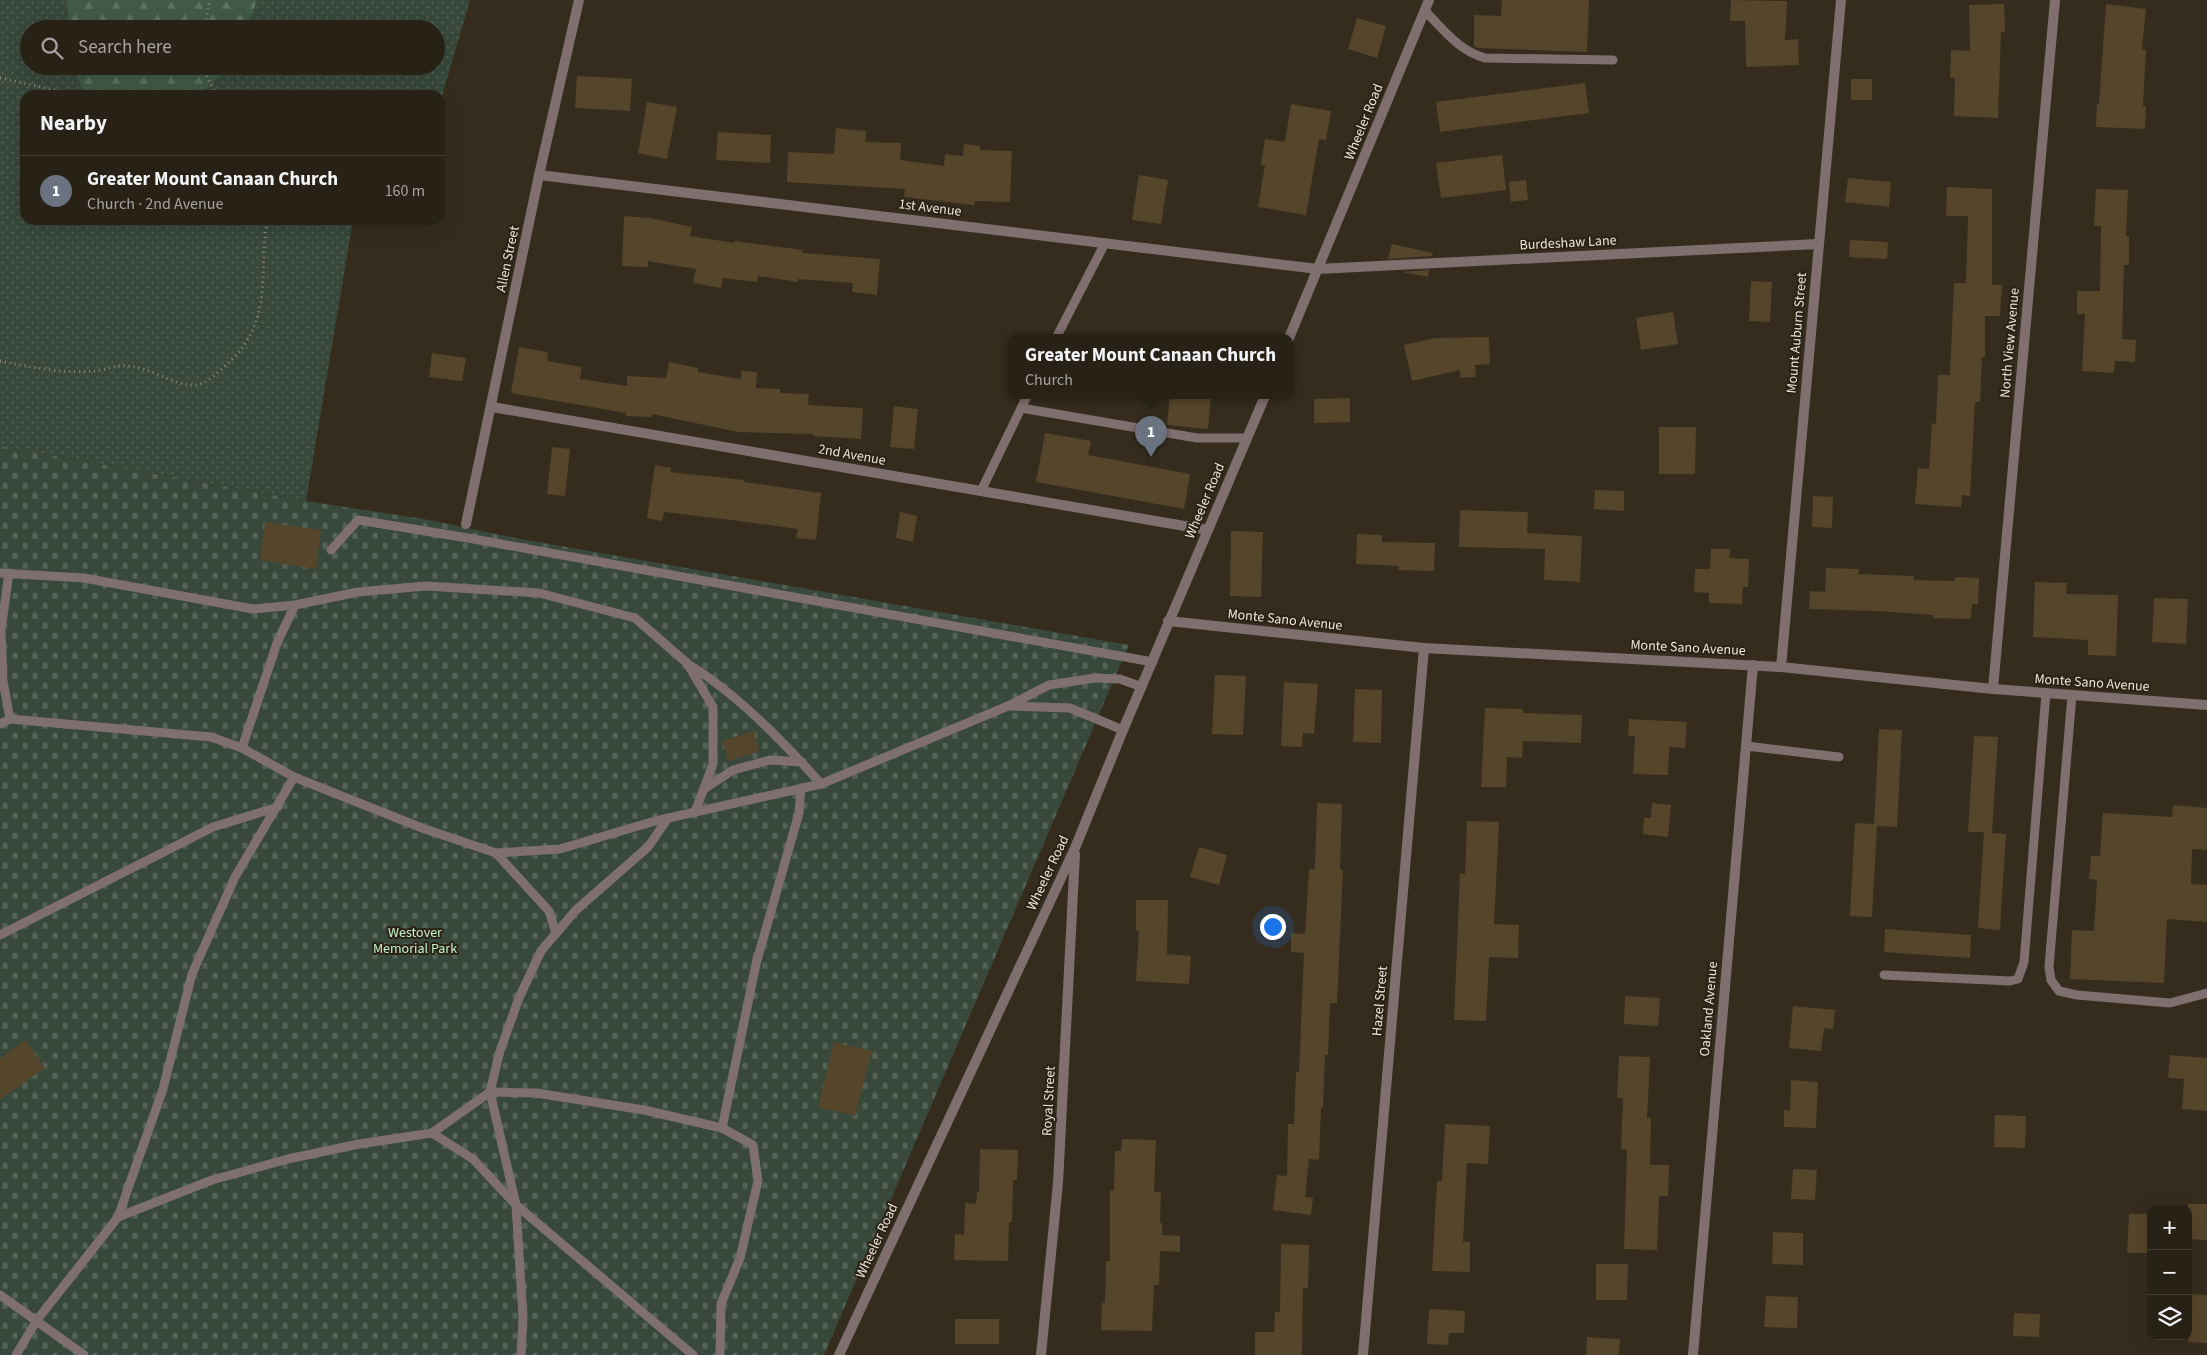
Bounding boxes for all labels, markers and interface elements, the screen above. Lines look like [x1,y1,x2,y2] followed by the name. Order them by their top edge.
[20,20,445,75] search box
[38,34,66,62] icon: search
[78,34,172,61] text: Search here
[1340,81,1388,163] street label: Wheeler Road
[40,108,107,138] text: Nearby
[87,166,338,193] text: Greater Mount Canaan Church
[52,180,60,202] text: 1
[385,180,425,202] text: 160 m
[87,193,223,215] text: Church · 2nd Avenue
[897,194,963,222] street label: 1st Avenue
[491,224,525,294] street label: Allen Street
[1519,230,1617,256] street label: Burdeshaw Lane
[1782,271,1812,394] street label: Mount Auburn Street
[1995,287,2025,399] street label: North View Avenue
[1008,334,1293,399] popup
[1025,342,1276,369] text: Greater Mount Canaan Church
[1025,369,1073,391] text: Church
[1135,416,1167,457] pin: 1
[817,439,887,471] street label: 2nd Avenue
[1180,460,1230,542] street label: Wheeler Road
[1227,604,1343,636] street label: Monte Sano Avenue
[1630,635,1746,661] street label: Monte Sano Avenue
[2034,669,2150,697] street label: Monte Sano Avenue
[1022,832,1074,914] street label: Wheeler Road
[1260,914,1286,940] your location
[373,923,457,959] park label: Westover Memorial Park
[1695,961,1723,1057] street label: Oakland Avenue
[1367,965,1393,1037] street label: Hazel Street
[1037,1065,1061,1137] street label: Royal Street
[851,1200,903,1282] street label: Wheeler Road
[2147,1205,2192,1340] map controls
[2147,1205,2192,1250] button: +
[2147,1250,2192,1295] button: −
[2147,1295,2192,1340] button: layers

